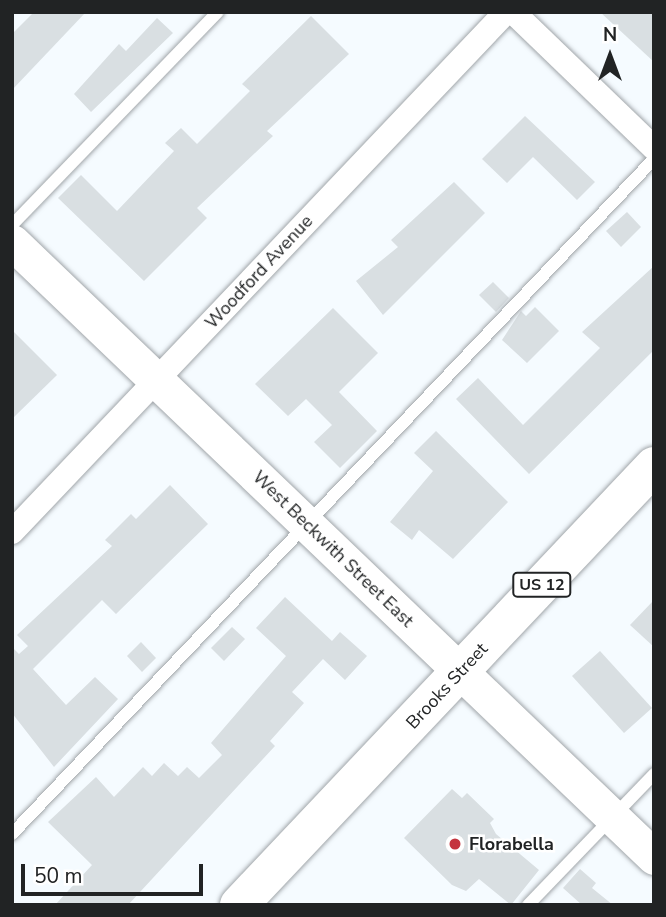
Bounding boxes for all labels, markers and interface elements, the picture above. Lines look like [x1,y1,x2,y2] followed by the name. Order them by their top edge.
[575,21,645,91] north arrow
[603,22,617,48] text: N
[201,211,317,333] street label: Woodford Avenue
[248,466,418,632] street label: West Beckwith Street East
[512,572,572,598] road number: US 12
[402,639,492,733] street label: Brooks Street
[469,833,554,855] place label: Florabella
[447,836,463,852] marker: Florabella
[24,850,206,894] scale bar
[34,862,83,890] text: 50 m

